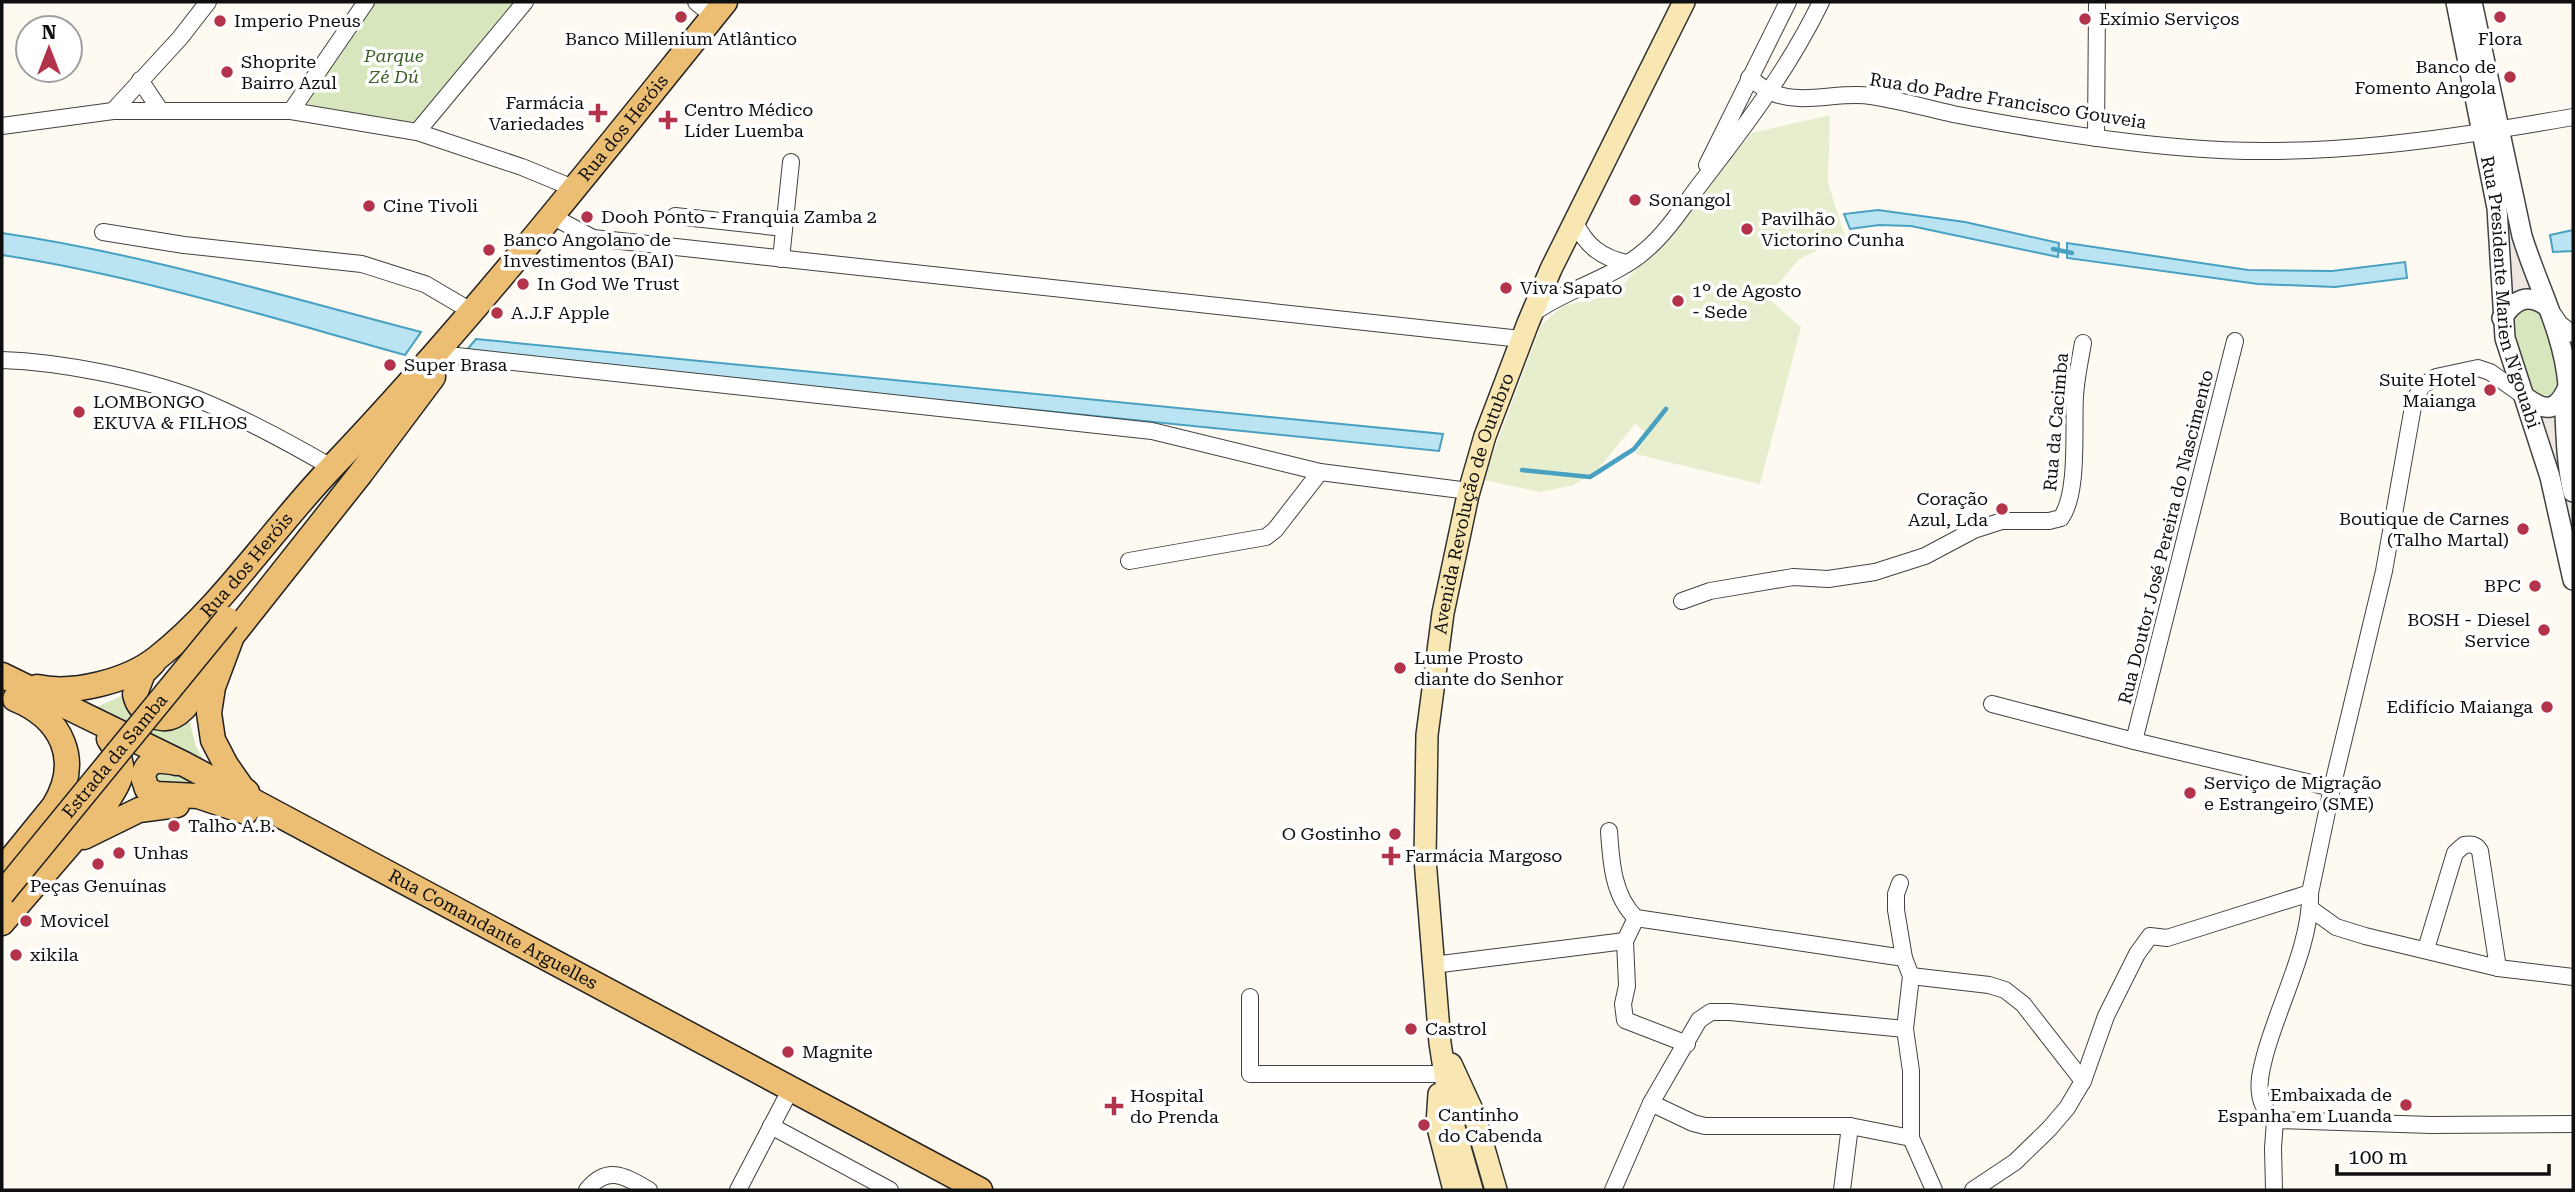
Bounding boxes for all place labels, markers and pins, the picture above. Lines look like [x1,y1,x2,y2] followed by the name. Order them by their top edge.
[2099,8,2239,29] place label: Exímio Serviços
[673,9,689,25] marker: Banco Millenium Atlântico
[2492,9,2508,25] marker: Flora
[234,10,360,31] place label: Imperio Pneus
[2077,11,2093,27] marker: Exímio Serviços
[212,13,228,29] marker: Imperio Pneus
[565,28,797,49] place label: Banco Millenium Atlântico
[2478,28,2522,49] place label: Flora
[241,51,337,93] place label: Shoprite Bairro Azul
[2355,56,2496,98] place label: Banco de Fomento Angola
[219,64,235,80] marker: Shoprite Bairro Azul
[2502,69,2518,85] marker: Banco de Fomento Angola
[489,92,584,134] place label: Farmácia Variedades
[684,99,813,141] place label: Centro Médico Líder Luemba
[590,105,606,121] marker: Farmácia Variedades
[658,110,678,130] marker: Centro Médico Líder Luemba
[1649,189,1731,210] place label: Sonangol
[1627,192,1643,208] marker: Sonangol
[383,195,478,216] place label: Cine Tivoli
[361,198,377,214] marker: Cine Tivoli
[601,206,877,227] place label: Dooh Ponto - Franquia Zamba 2
[1761,208,1905,250] place label: Pavilhão Victorino Cunha
[579,209,595,225] marker: Dooh Ponto - Franquia Zamba 2
[1739,221,1755,237] marker: Pavilhão Victorino Cunha
[503,229,674,271] place label: Banco Angolano de Investimentos (BAI)
[481,242,497,258] marker: Banco Angolano de Investimentos (BAI)
[537,273,679,294] place label: In God We Trust
[515,276,531,292] marker: In God We Trust
[1520,277,1623,298] place label: Viva Sapato
[1498,280,1514,296] marker: Viva Sapato
[1692,280,1802,322] place label: 1º de Agosto - Sede
[1670,293,1686,309] marker: 1º de Agosto - Sede
[511,302,610,323] place label: A.J.F Apple
[489,305,505,321] marker: A.J.F Apple
[404,354,508,375] place label: Super Brasa
[382,357,398,373] marker: Super Brasa
[2379,369,2476,411] place label: Suite Hotel Maianga
[2482,382,2498,398] marker: Suite Hotel Maianga
[93,391,248,433] place label: LOMBONGO EKUVA & FILHOS
[71,404,87,420] marker: LOMBONGO EKUVA & FILHOS
[1908,488,1988,530] place label: Coração Azul, Lda
[1994,501,2010,517] marker: Coração Azul, Lda
[2339,508,2509,550] place label: Boutique de Carnes (Talho Martal)
[2515,521,2531,537] marker: Boutique de Carnes (Talho Martal)
[2484,575,2521,596] place label: BPC
[2527,578,2543,594] marker: BPC
[2407,609,2530,651] place label: BOSH - Diesel Service
[2536,622,2552,638] marker: BOSH - Diesel Service
[1414,647,1564,689] place label: Lume Prosto diante do Senhor
[1392,660,1408,676] marker: Lume Prosto diante do Senhor
[2386,696,2533,717] place label: Edifício Maianga
[2539,699,2555,715] marker: Edifício Maianga
[2204,772,2382,814] place label: Serviço de Migração e Estrangeiro (SME)
[2182,785,2198,801] marker: Serviço de Migração e Estrangeiro (SME)
[188,815,275,836] place label: Talho A.B.
[166,818,182,834] marker: Talho A.B.
[1282,823,1381,844] place label: O Gostinho
[1387,826,1403,842] marker: O Gostinho
[133,842,188,863] place label: Unhas
[111,845,127,861] marker: Unhas
[1405,845,1562,866] place label: Farmácia Margoso
[1383,848,1399,864] marker: Farmácia Margoso
[90,856,106,872] marker: Peças Genuínas
[30,875,166,896] place label: Peças Genuínas
[40,910,110,931] place label: Movicel
[18,913,34,929] marker: Movicel
[30,944,79,965] place label: xikila
[8,947,24,963] marker: xikila
[1425,1018,1487,1039] place label: Castrol
[1403,1021,1419,1037] marker: Castrol
[802,1041,873,1062] place label: Magnite
[780,1044,796,1060] marker: Magnite
[2217,1084,2392,1126] place label: Embaixada de Espanha em Luanda
[1130,1085,1219,1127] place label: Hospital do Prenda
[1104,1096,1124,1116] marker: Hospital do Prenda
[2398,1097,2414,1113] marker: Embaixada de Espanha em Luanda
[1438,1104,1542,1146] place label: Cantinho do Cabenda
[1416,1117,1432,1133] marker: Cantinho do Cabenda

